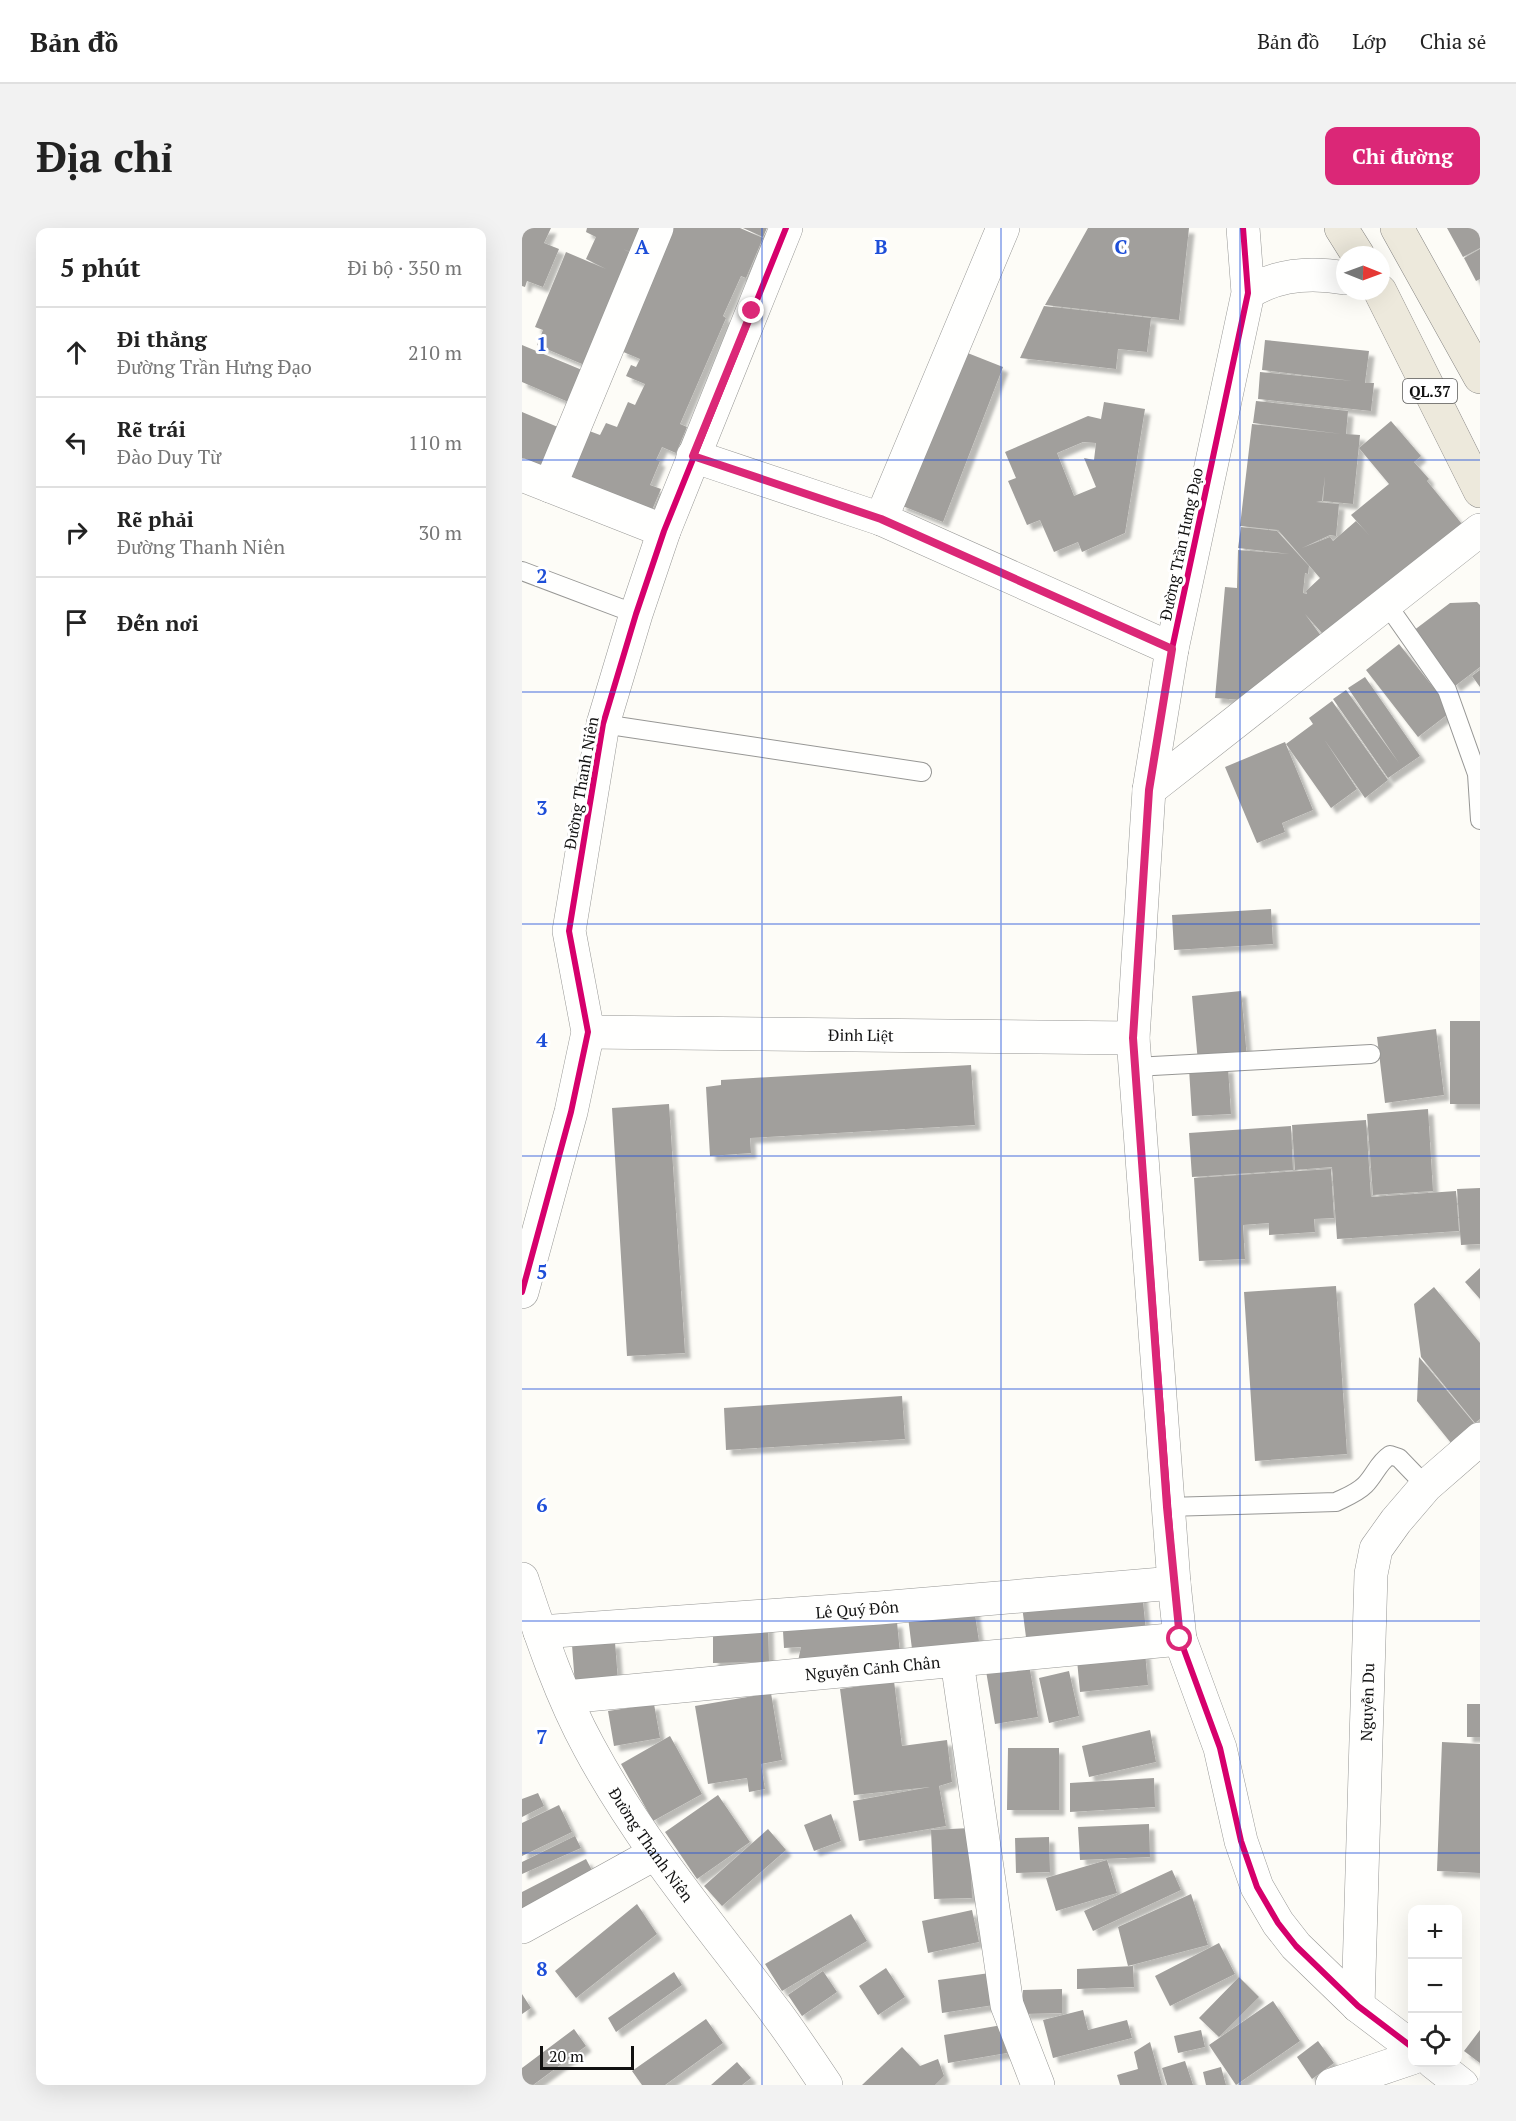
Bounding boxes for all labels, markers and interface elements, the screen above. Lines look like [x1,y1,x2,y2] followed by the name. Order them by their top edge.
[30,23,119,60] text: Bản đồ
[1257,27,1319,55] text: Bản đồ
[1352,27,1387,55] text: Lớp
[1420,27,1486,55] text: Chia sẻ
[1325,127,1480,185] button: Chỉ đường
[36,128,172,184] text: Địa chỉ
[635,233,650,260] text: A
[875,233,888,260] text: B
[1114,233,1128,260] text: C
[1336,246,1390,300] north arrow
[60,250,141,284] text: 5 phút
[347,254,462,281] text: Đi bộ · 350 m
[738,297,764,323] route end
[117,324,207,353] text: Đi thẳng
[536,330,548,357] text: 1
[60,336,93,369] icon: ahead
[408,339,462,366] text: 210 m
[117,353,312,380] text: Đường Trần Hưng Đạo
[1403,379,1457,403] road number: QL.37
[117,414,186,443] text: Rẽ trái
[60,426,93,459] icon: left
[408,429,462,456] text: 110 m
[117,443,221,470] text: Đào Duy Từ
[1154,465,1208,622] street label: Đường Trần Hưng Đạo
[117,504,194,533] text: Rẽ phải
[60,516,93,549] icon: right
[419,519,462,546] text: 30 m
[117,533,285,560] text: Đường Thanh Niên
[536,562,548,589] text: 2
[60,606,93,639] icon: arrive
[117,608,199,637] text: Đến nơi
[558,714,604,851] street label: Đường Thanh Niên
[536,794,548,821] text: 3
[828,1024,894,1046] street label: Đinh Liệt
[536,1026,548,1053] text: 4
[536,1258,548,1285] text: 5
[536,1491,548,1518] text: 6
[815,1595,900,1623] street label: Lê Quý Đôn
[1166,1625,1192,1651] route start
[804,1651,942,1685] street label: Nguyễn Cảnh Chân
[1355,1663,1379,1742] street label: Nguyễn Du
[536,1723,548,1750] text: 7
[604,1783,699,1907] street label: Đường Thanh Niên
[1408,1905,1462,2067] map controls
[1408,1905,1462,1959] button: +
[536,1955,548,1982] text: 8
[1408,1959,1462,2013] button: −
[1408,2013,1462,2067] button: locate
[540,2043,634,2070] scale bar
[549,2045,584,2067] text: 20 m

